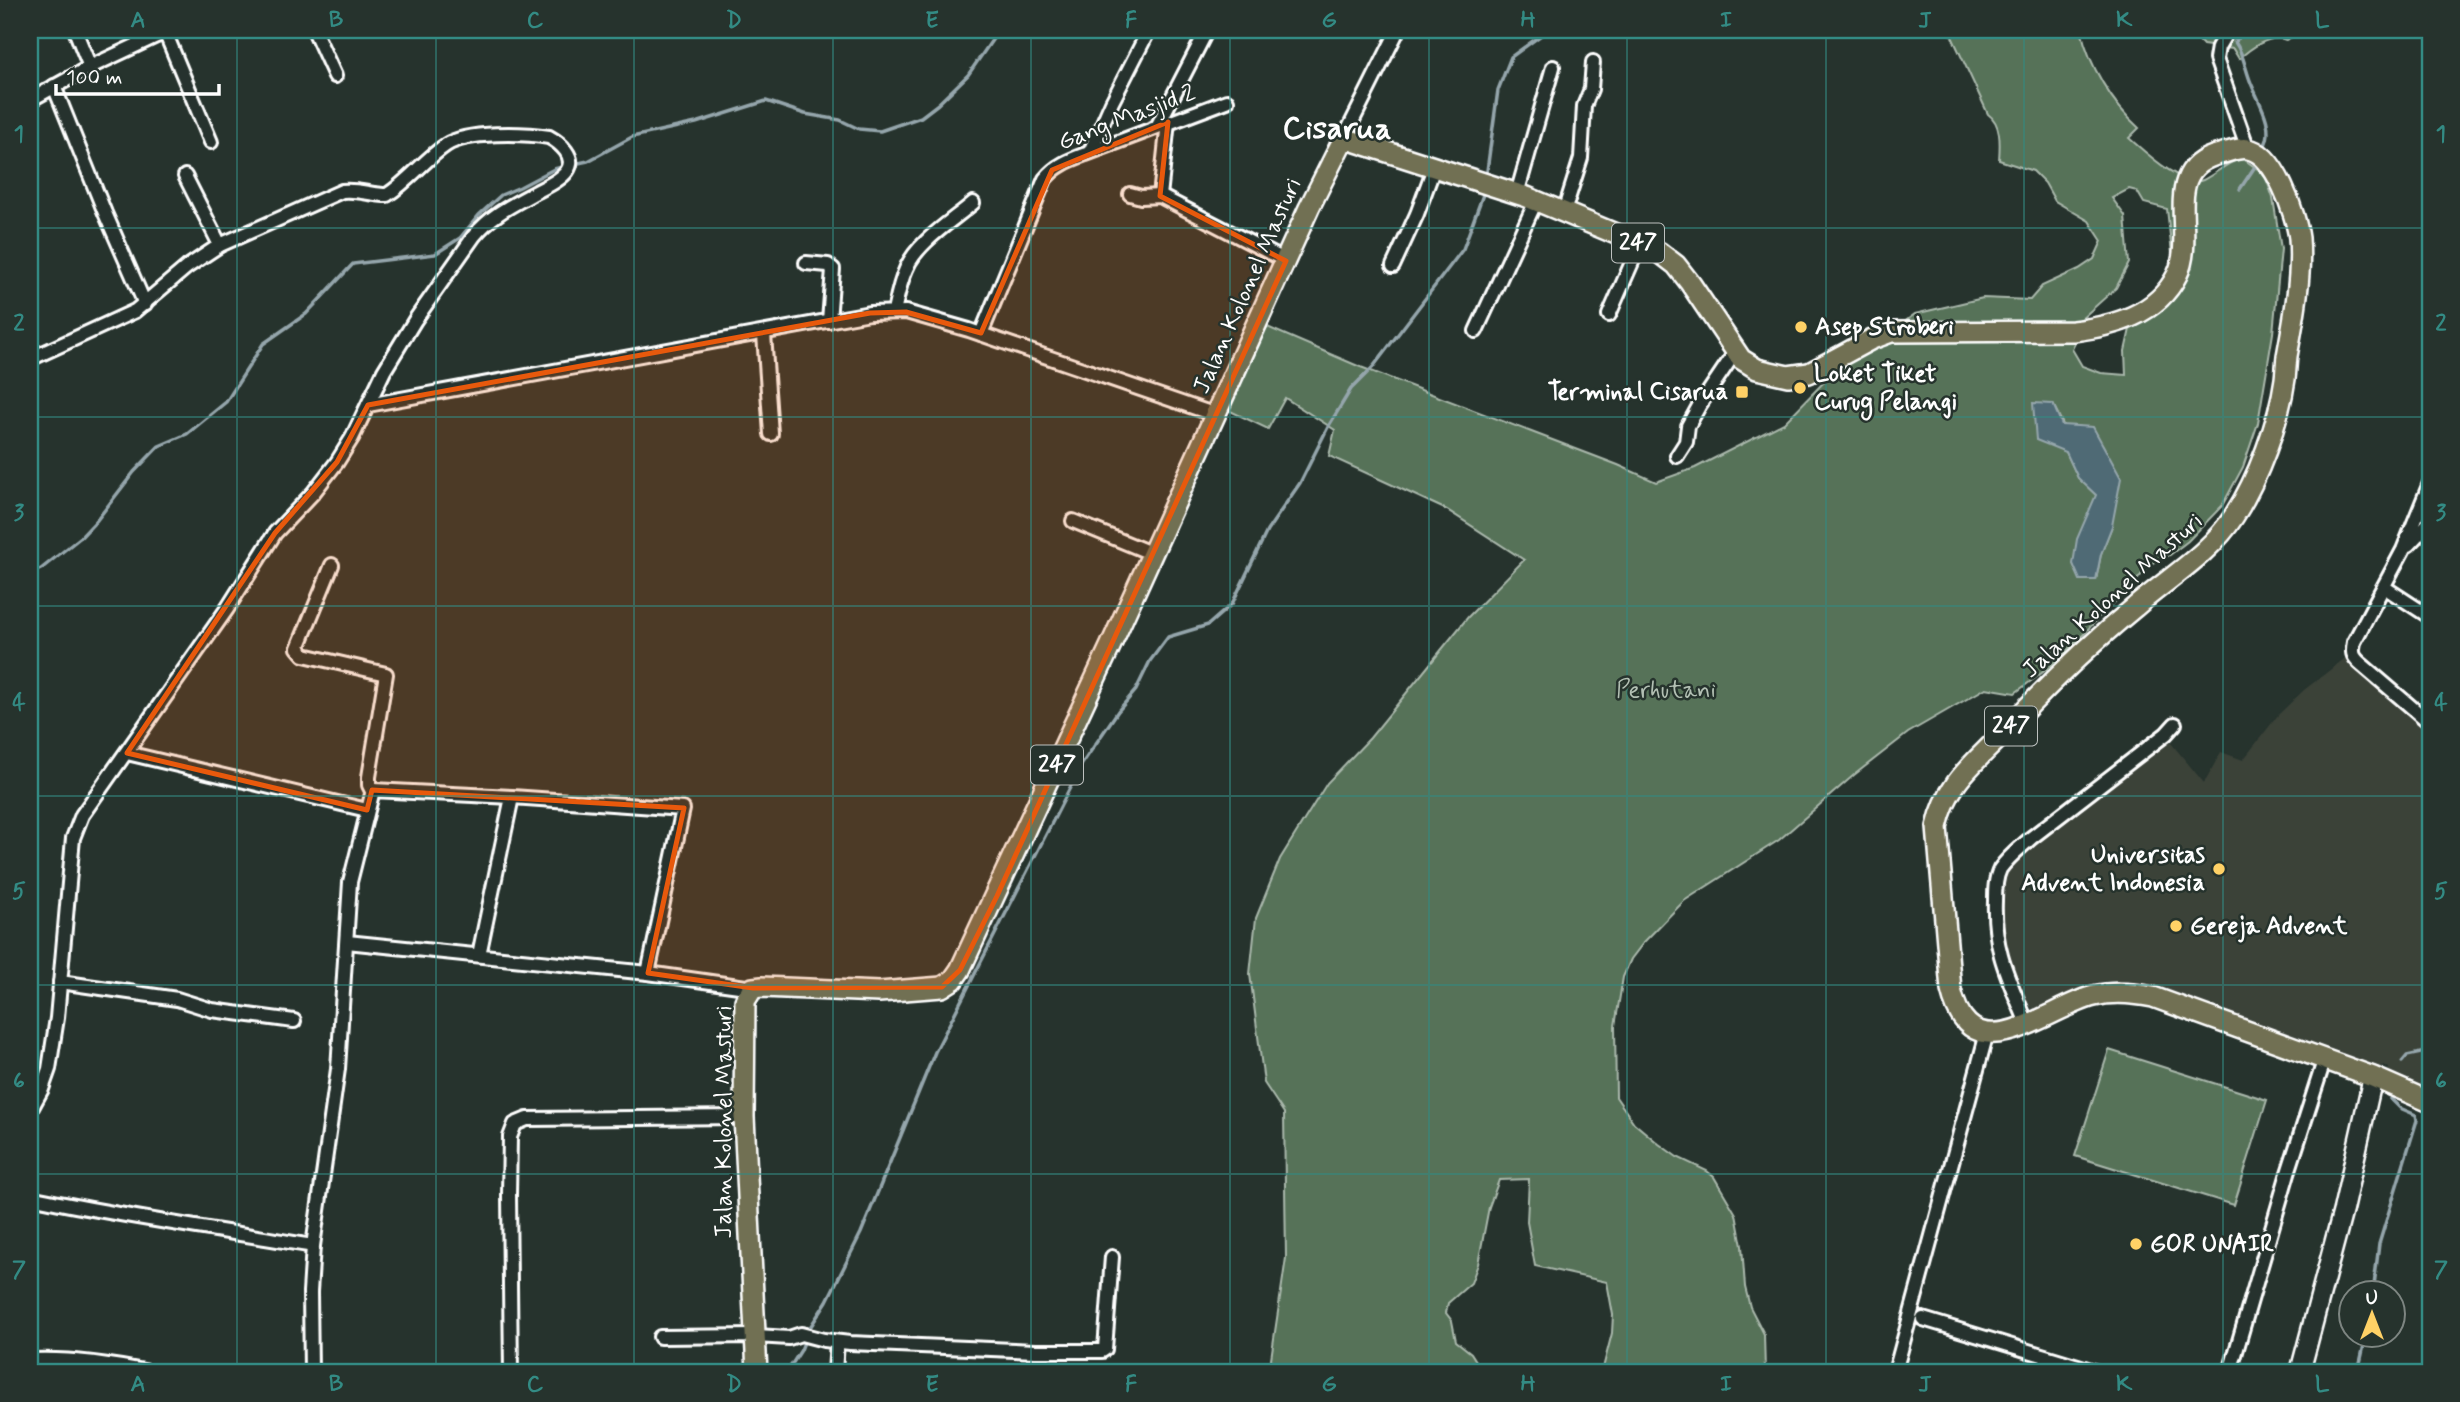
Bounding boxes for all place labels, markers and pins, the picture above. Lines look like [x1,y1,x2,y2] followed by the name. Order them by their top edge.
[1815,312,1954,343] place label: Asep Stroberi
[1793,319,1809,335] marker: Asep Stroberi
[1814,359,1957,421] place label: Loket Tiket Curug Pelangi
[1548,377,1728,408] place label: Terminal Cisarua
[1792,380,1808,396] marker: Loket Tiket Curug Pelangi
[1734,384,1750,400] marker: Terminal Cisarua
[2021,840,2206,899] place label: Universitas Advent Indonesia
[2211,861,2227,877] marker: Universitas Advent Indonesia
[2190,911,2348,943] place label: Gereja Advent
[2168,918,2184,934] marker: Gereja Advent
[2150,1229,2274,1260] place label: GOR UNAIR
[2128,1236,2144,1252] marker: GOR UNAIR

